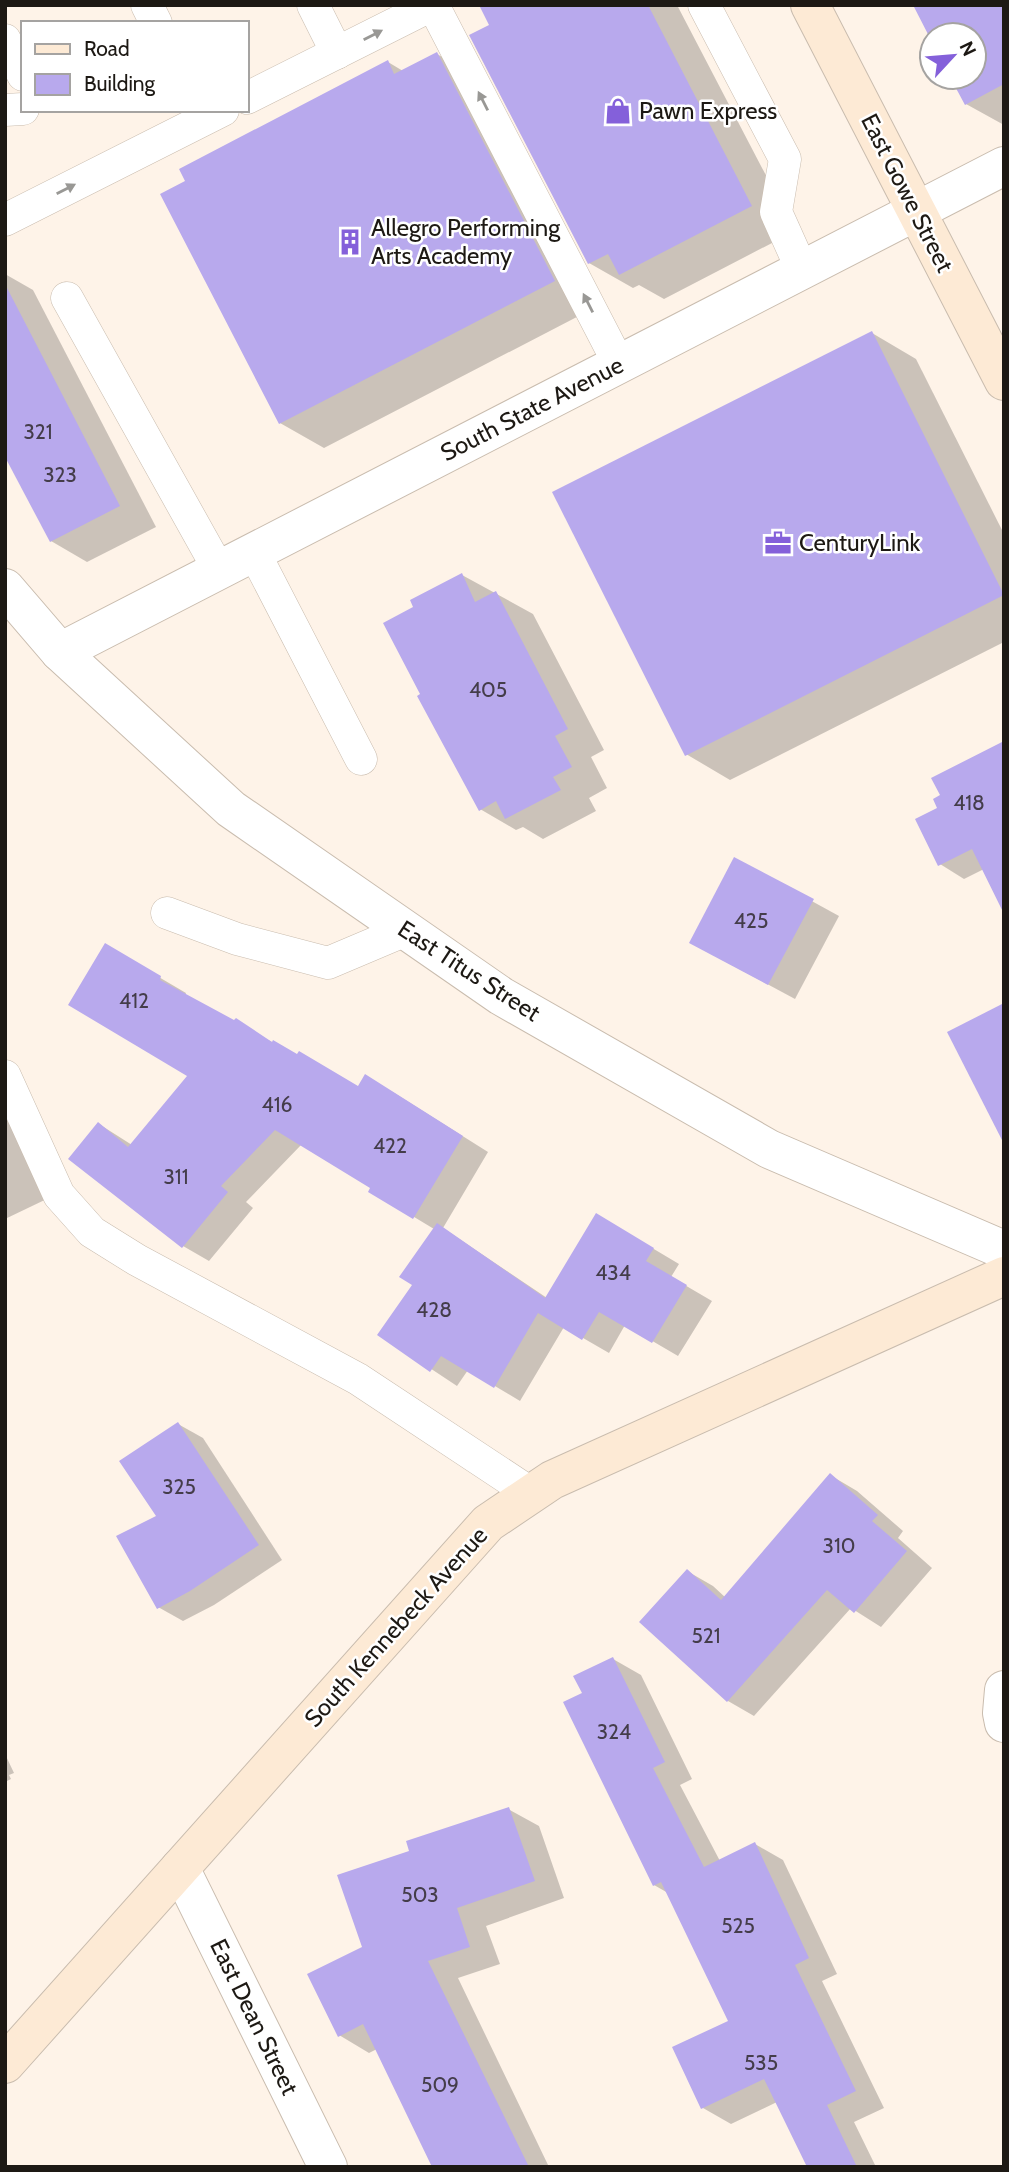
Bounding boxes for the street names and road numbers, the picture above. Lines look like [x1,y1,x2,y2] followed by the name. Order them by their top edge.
[855,109,960,277] street label: East Gowe Street
[436,350,628,467] street label: South State Avenue
[393,914,546,1027] street label: East Titus Street
[298,1521,493,1733] street label: South Kennebeck Avenue
[204,1934,305,2099] street label: East Dean Street

